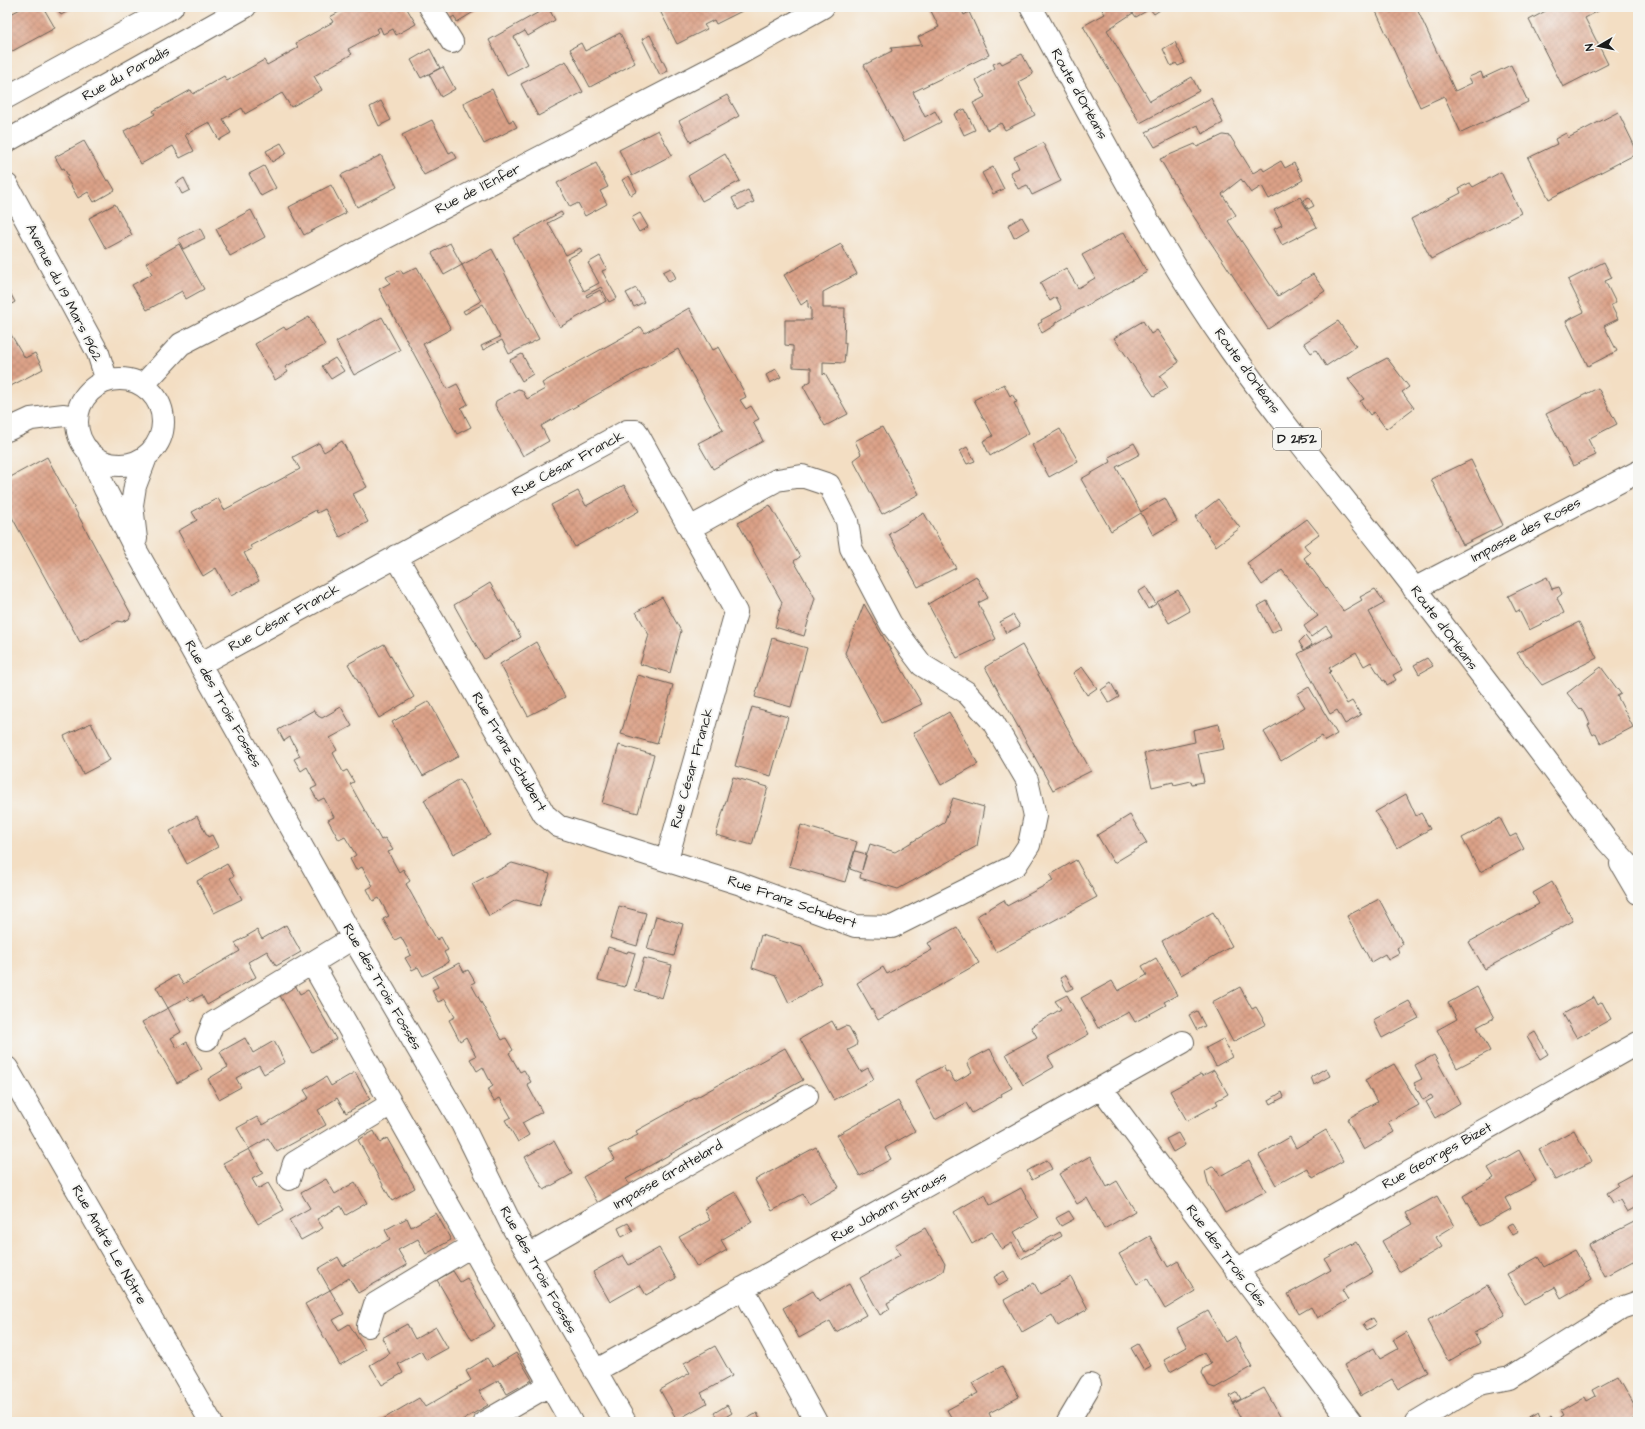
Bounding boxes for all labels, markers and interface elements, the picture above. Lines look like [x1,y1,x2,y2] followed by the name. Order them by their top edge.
[1579,26,1619,66] north arrow
[79,42,173,106] street label: Rue du Paradis
[1582,43,1598,52] text: N
[1046,45,1112,143] street label: Route d'Orléans
[432,159,525,219] street label: Rue de l'Enfer
[21,221,107,365] street label: Avenue du 19 Mars 1962
[1209,324,1285,418] street label: Route d'Orléans
[508,426,628,502] street label: Rue César Franck
[1273,428,1321,450] road number: D 2152
[1467,493,1585,567] street label: Impasse des Roses
[225,579,344,657] street label: Rue César Franck
[1406,582,1482,674] street label: Route d'Orléans
[180,637,266,771] street label: Rue des Trois Fossés
[467,689,552,816] street label: Rue Franz Schubert
[665,705,719,830] street label: Rue César Franck
[725,871,859,934] street label: Rue Franz Schubert
[338,920,426,1054] street label: Rue des Trois Fossés
[1378,1117,1496,1195] street label: Rue Georges Bizet
[610,1136,726,1214] street label: Impasse Grattelard
[827,1167,951,1247] street label: Rue Johann Strauss
[67,1182,152,1309] street label: Rue André Le Nôtre
[1181,1201,1271,1311] street label: Rue des Trois Clés
[495,1203,581,1337] street label: Rue des Trois Fossés

